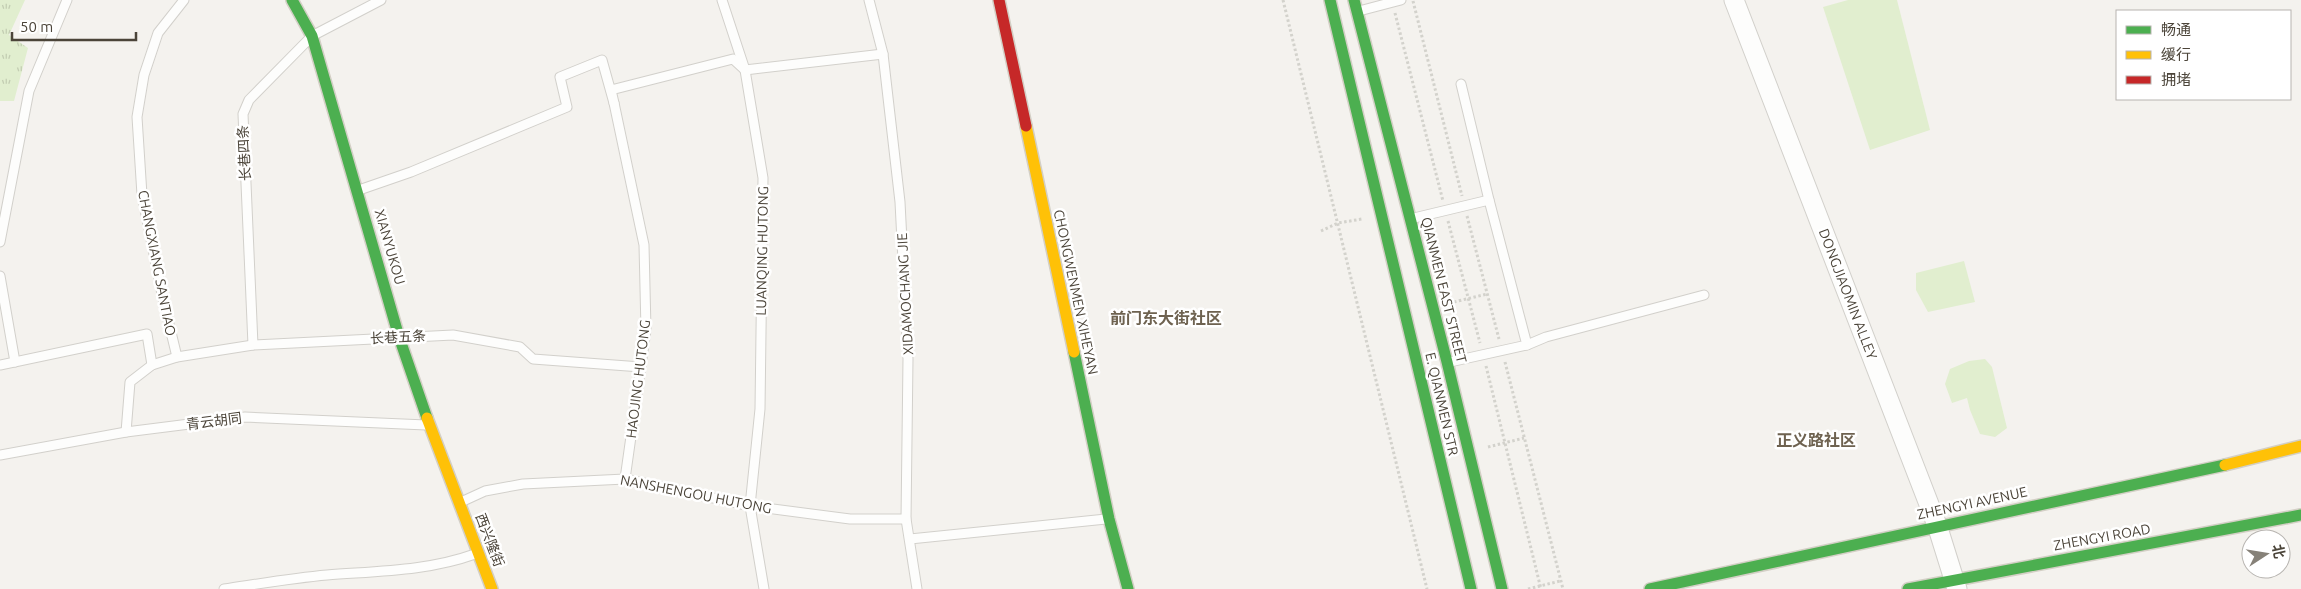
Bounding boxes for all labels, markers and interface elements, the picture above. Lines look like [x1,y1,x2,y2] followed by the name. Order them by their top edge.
[12,10,136,42] scale bar
[2116,10,2291,100] legend
[20,18,53,35] text: 50 m
[2161,21,2191,38] text: 畅通
[2161,46,2191,63] text: 缓行
[2161,71,2191,88] text: 拥堵
[235,125,253,181] street label: 长巷四条
[753,186,771,316] street label: LUANQING HUTONG
[135,189,179,337] street label: CHANGXIANG SANTIAO
[372,208,408,286] street label: XIANYUKOU
[1051,208,1101,376] street label: CHONGWENMEN XIHEYAN
[1418,215,1470,365] street label: QIANMEN EAST STREET
[1816,226,1880,362] street label: DONGJIAOMIN ALLEY
[894,232,916,356] street label: XIDAMOCHANG JIE
[1110,309,1222,327] district label: 前门东大街社区
[623,319,653,439] street label: HAOJING HUTONG
[370,328,426,346] street label: 长巷五条
[1422,351,1462,457] street label: E. QIANMEN STR
[185,410,243,432] street label: 青云胡同
[1776,431,1856,449] district label: 正义路社区
[619,471,773,517] street label: NANSHENGOU HUTONG
[1915,483,2029,522] street label: ZHENGYI AVENUE
[472,511,508,569] street label: 西兴隆街
[2052,521,2152,553] street label: ZHENGYI ROAD
[2241,529,2291,579] north arrow
[2269,543,2288,560] text: 北

